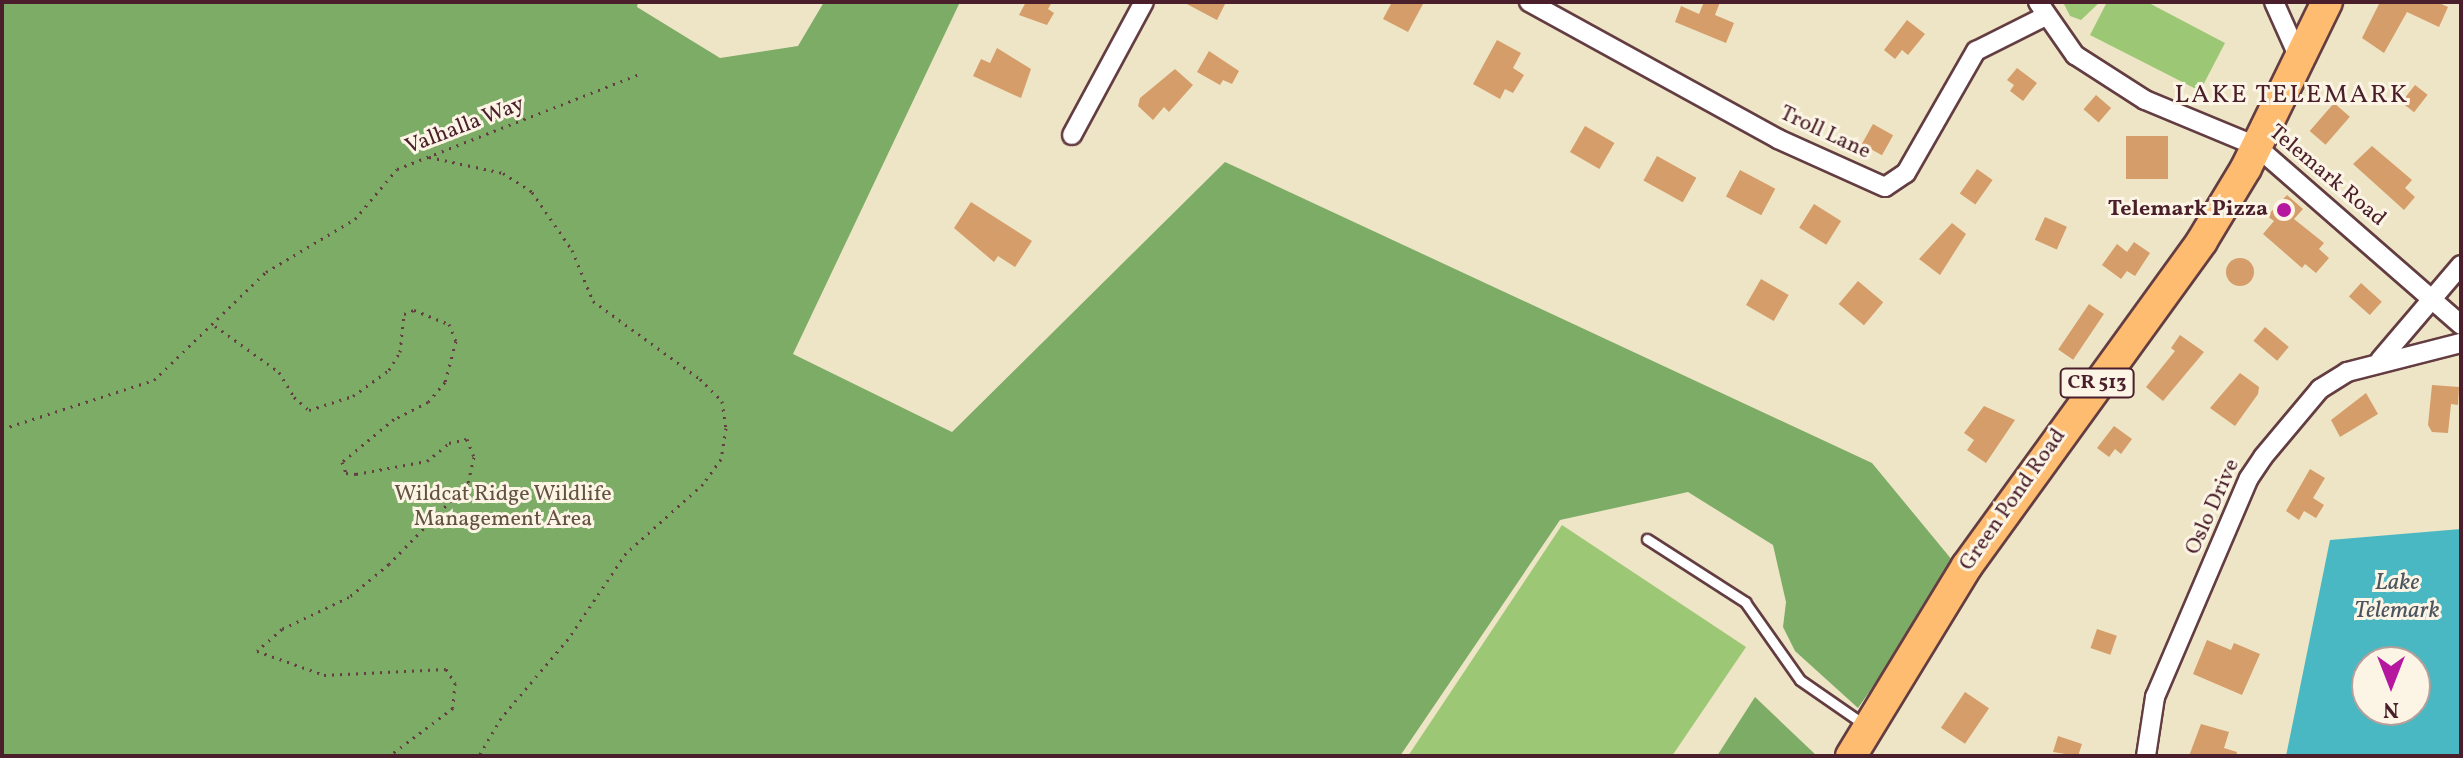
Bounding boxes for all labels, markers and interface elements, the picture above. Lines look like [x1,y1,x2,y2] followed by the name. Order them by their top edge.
[2174,80,2410,112] district label: LAKE TELEMARK
[401,91,529,161] street label: Valhalla Way
[1775,101,1875,165] street label: Troll Lane
[2263,119,2391,233] street label: Telemark Road
[2108,197,2268,223] place label: Telemark Pizza
[2275,201,2293,219] marker: Telemark Pizza
[2059,367,2135,399] road number: CR 513
[1954,424,2072,576] street label: Green Pond Road
[2180,455,2246,559] street label: Oslo Drive
[394,481,612,532] park label: Wildcat Ridge Wildlife Management Area
[2354,570,2440,626] water label: Lake Telemark
[2351,646,2431,726] north arrow
[2383,693,2399,724] text: N

